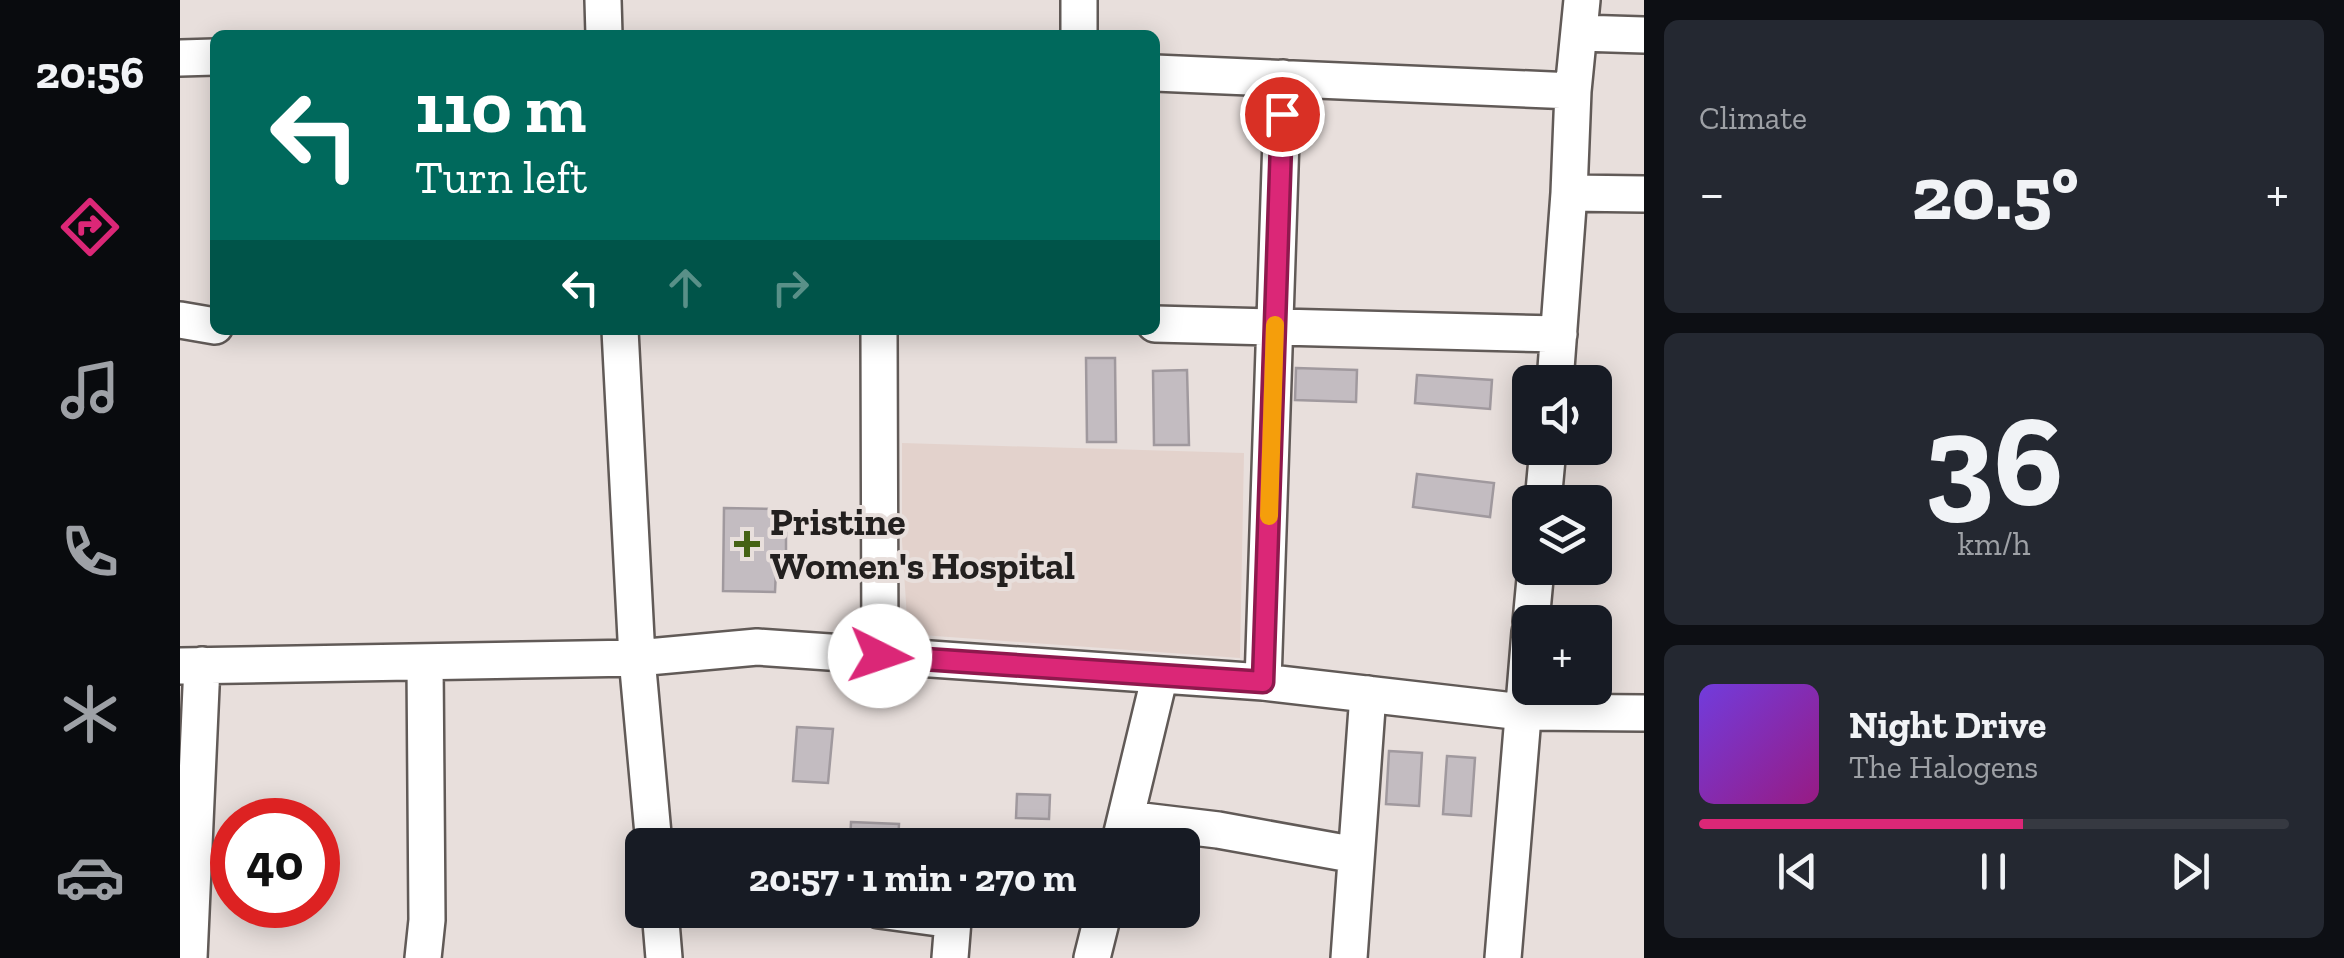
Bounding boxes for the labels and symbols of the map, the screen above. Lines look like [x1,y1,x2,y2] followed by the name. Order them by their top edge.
[1240,72,1325,157] pin
[770,499,1075,589] place label: Pristine Women's Hospital
[734,531,760,557] marker: Pristine Women's Hospital
[828,604,932,708] position arrow
[210,798,340,928] speed limit sign: 40

